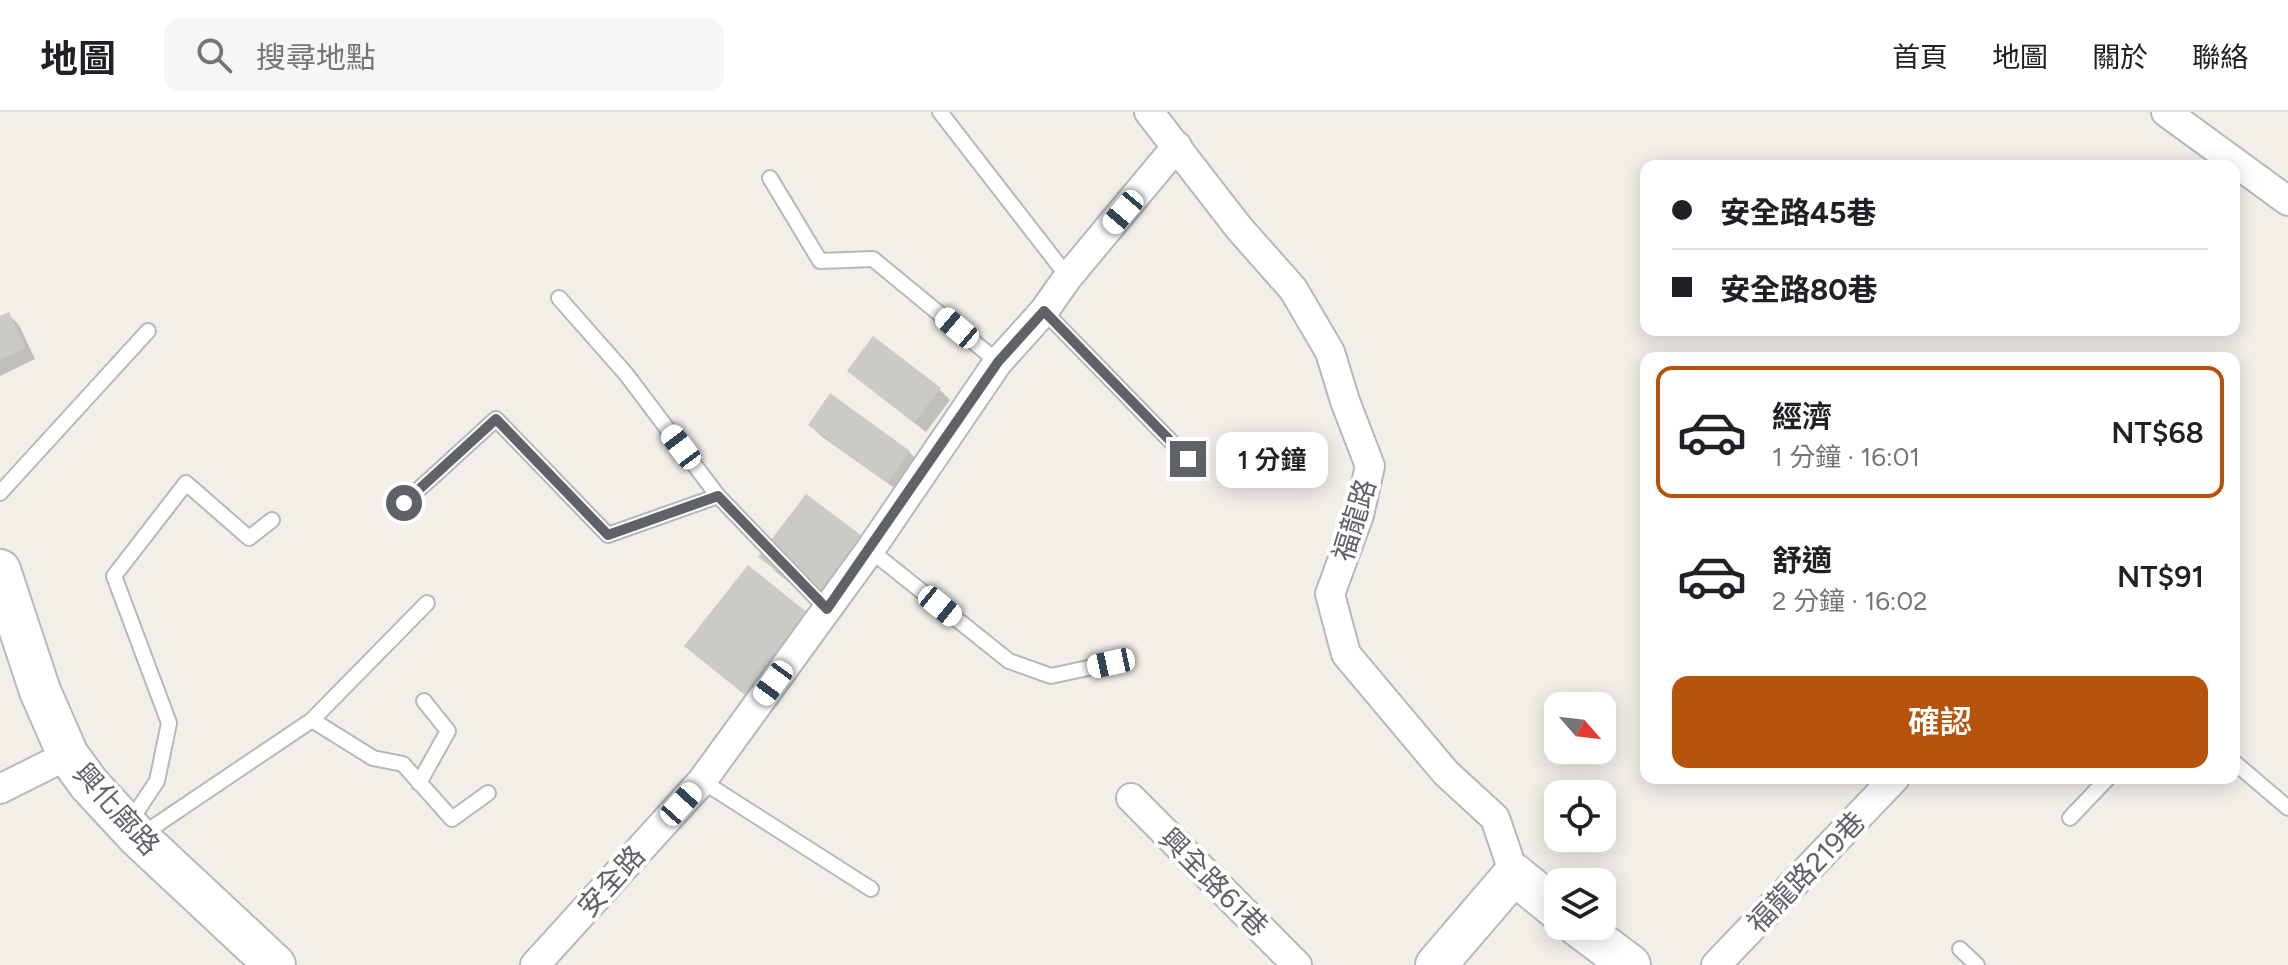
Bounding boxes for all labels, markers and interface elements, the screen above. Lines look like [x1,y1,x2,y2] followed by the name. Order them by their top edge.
[164,19,724,91] search box
[192,33,236,77] icon: search
[40,36,116,82] text: 地圖
[256,39,376,76] text: 搜尋地點
[1892,40,1948,74] text: 首頁
[1992,40,2048,74] text: 地圖
[2092,40,2148,74] text: 關於
[2192,40,2248,74] text: 聯絡
[1098,186,1148,238] car
[1720,194,1876,231] text: 安全路45巷
[1720,271,1878,308] text: 安全路80巷
[931,303,983,353] car
[1676,396,1748,468] icon: car
[1772,398,1832,435] text: 經濟
[2111,414,2204,451] text: NT$68
[657,421,705,473] car
[1216,431,1328,487] callout: 1 分鐘
[1170,441,1206,477] route end
[1772,441,1920,473] text: 1 分鐘 · 16:01
[1237,444,1307,476] text: 1 分鐘
[1325,475,1383,565] street label: 福龍路
[386,485,422,521] route start
[1676,540,1748,612] icon: car
[1772,542,1832,579] text: 舒適
[2117,558,2204,595] text: NT$91
[914,582,966,630] car
[1772,585,1928,617] text: 2 分鐘 · 16:02
[1085,646,1137,680] car
[749,657,797,709] car
[1672,676,2208,768] button: 確認
[1544,692,1616,764] north arrow
[1544,692,1616,940] map controls
[67,756,167,862] street label: 興化廍路
[656,778,706,830] car
[1544,780,1616,852] button: locate
[1740,804,1872,940] street label: 福龍路219巷
[1153,821,1275,943] street label: 興全路61巷
[570,838,652,924] street label: 安全路
[1544,868,1616,940] button: layers

